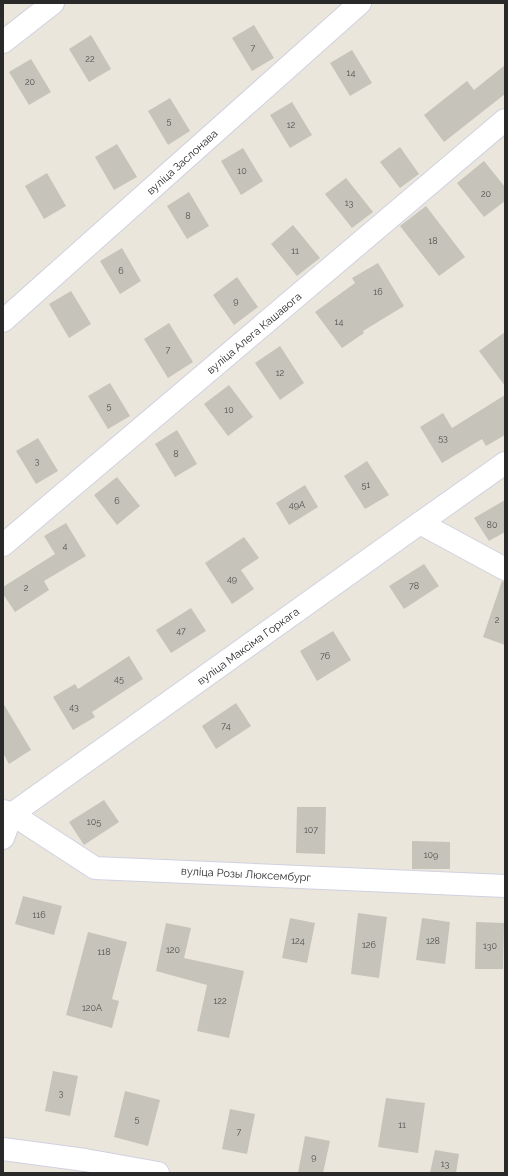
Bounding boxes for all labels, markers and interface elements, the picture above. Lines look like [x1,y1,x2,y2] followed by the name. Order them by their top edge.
[251,43,256,53] house number: 7
[85,54,95,64] house number: 22
[347,68,355,78] house number: 14
[25,77,36,87] house number: 20
[167,116,172,126] house number: 5
[287,120,296,130] house number: 12
[144,127,220,198] street label: вуліца Заслонава
[237,166,247,176] house number: 10
[481,189,492,199] house number: 20
[345,198,354,208] house number: 13
[185,211,191,221] house number: 8
[428,236,438,246] house number: 18
[291,246,299,256] house number: 11
[118,266,124,276] house number: 6
[373,287,383,297] house number: 16
[204,290,304,377] street label: вуліца Алега Кашавога
[233,296,239,306] house number: 9
[335,317,343,327] house number: 14
[166,345,171,355] house number: 7
[276,368,285,378] house number: 12
[107,401,112,411] house number: 5
[224,405,234,415] house number: 10
[438,433,448,443] house number: 53
[173,449,179,459] house number: 8
[35,456,40,466] house number: 3
[362,480,371,490] house number: 51
[114,496,120,506] house number: 6
[289,500,305,510] house number: 49А
[487,520,498,530] house number: 80
[63,541,68,551] house number: 4
[227,574,237,584] house number: 49
[409,581,419,591] house number: 78
[24,583,29,593] house number: 2
[195,605,302,688] street label: вуліца Максіма Горкага
[495,615,500,625] house number: 2
[176,626,186,636] house number: 47
[320,651,331,661] house number: 76
[114,674,124,684] house number: 45
[69,702,79,712] house number: 43
[221,721,231,731] house number: 74
[87,817,101,827] house number: 105
[304,825,318,835] house number: 107
[424,850,438,860] house number: 109
[181,865,312,884] street label: вуліца Розы Люксембург
[32,910,46,920] house number: 116
[291,936,305,946] house number: 124
[426,936,440,946] house number: 128
[362,940,377,950] house number: 126
[483,941,498,951] house number: 130
[166,945,181,955] house number: 120
[97,947,111,957] house number: 118
[213,996,227,1006] house number: 122
[82,1003,102,1013] house number: 120А
[59,1088,64,1098] house number: 3
[135,1114,140,1124] house number: 5
[398,1120,406,1130] house number: 11
[237,1127,242,1137] house number: 7
[311,1152,317,1162] house number: 9
[441,1159,450,1169] house number: 13

